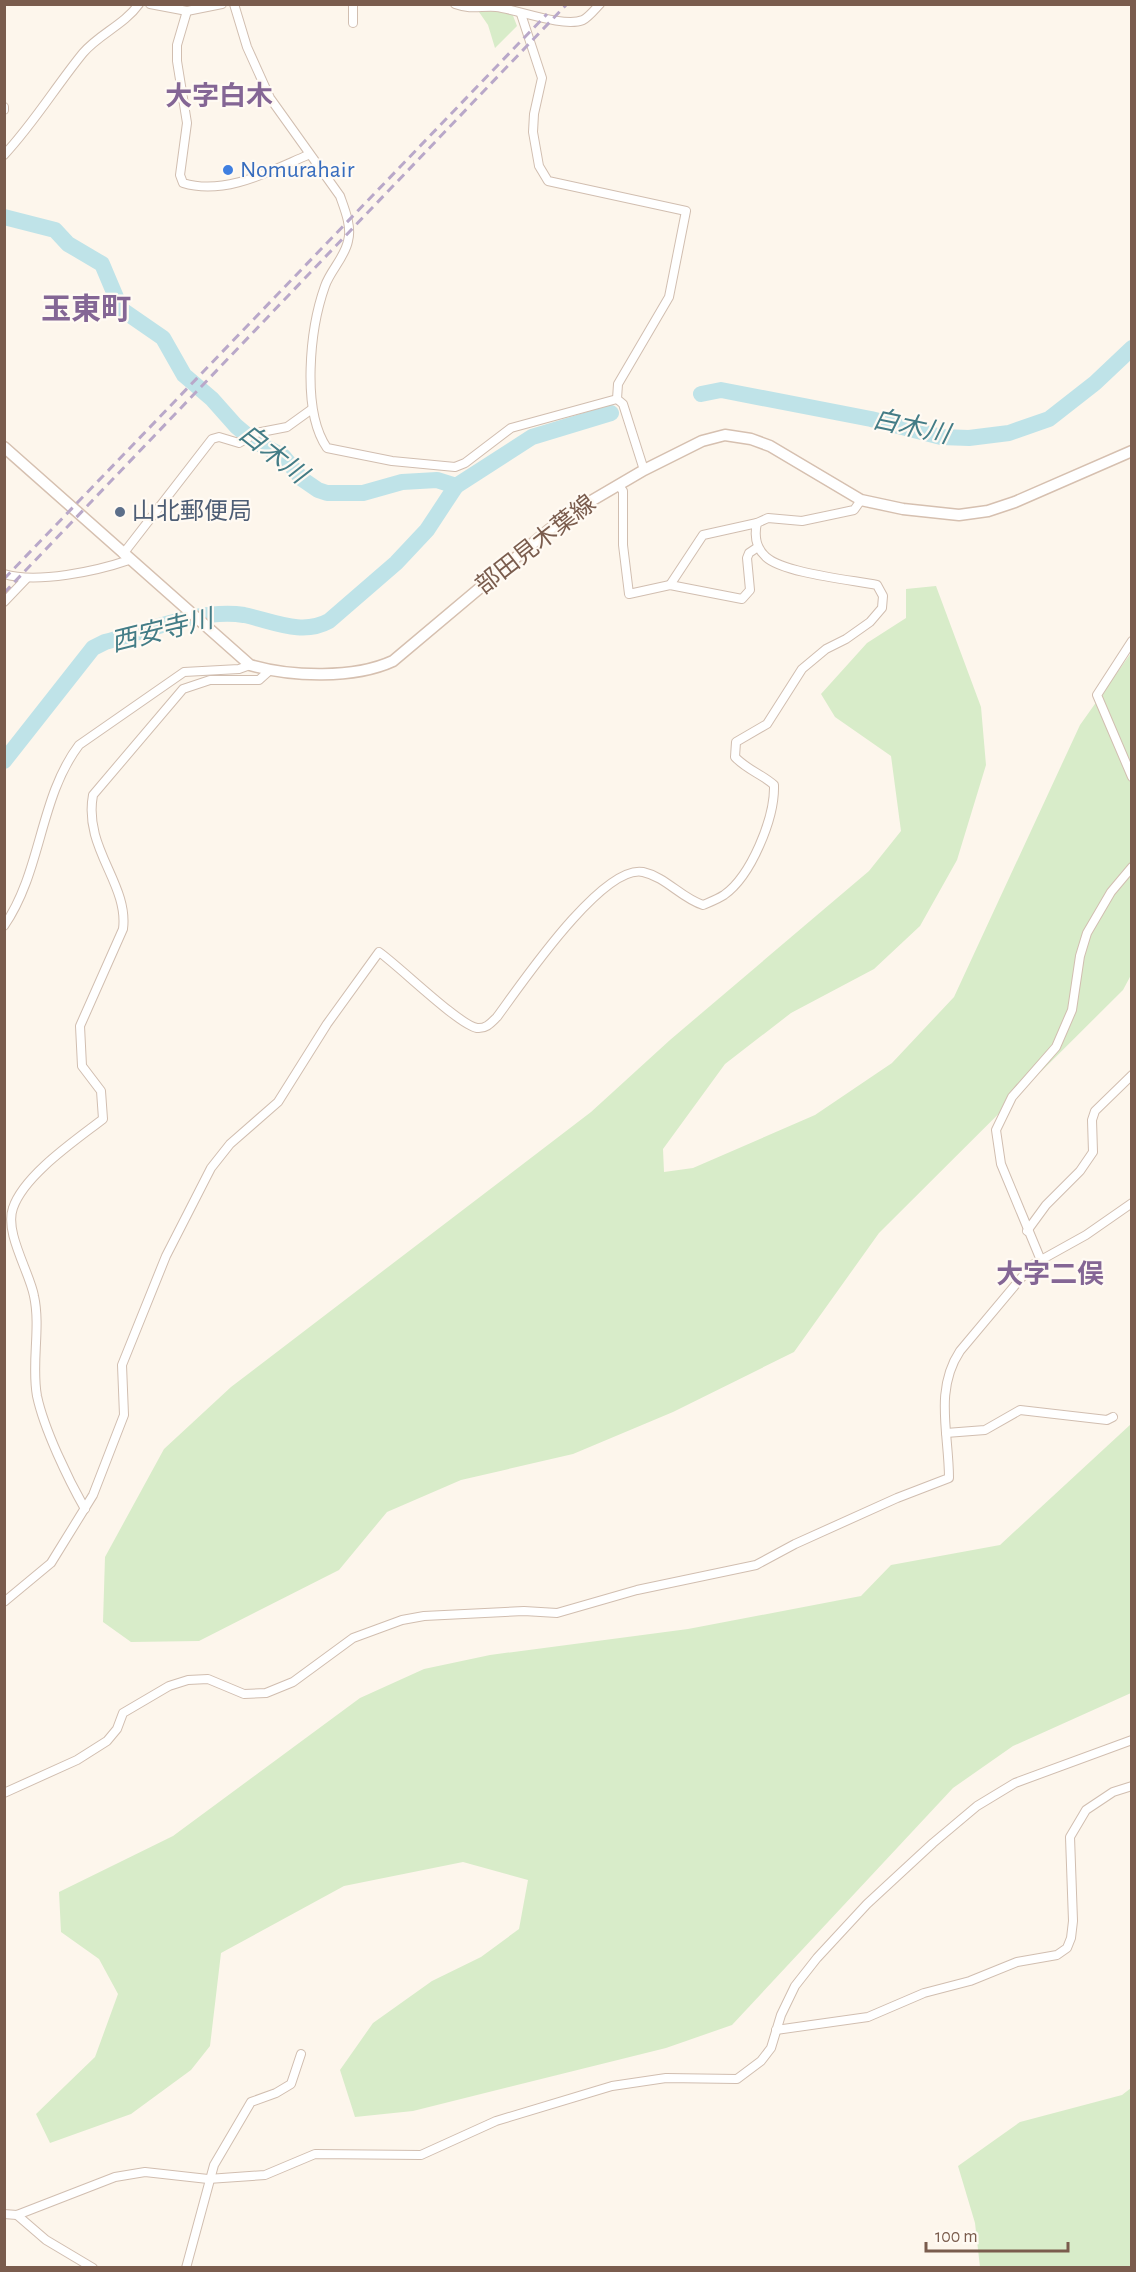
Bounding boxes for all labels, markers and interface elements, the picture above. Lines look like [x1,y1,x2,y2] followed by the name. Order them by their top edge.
[165,81,273,110] district label: 大字白木
[240,158,355,182] place label: Nomurahair
[221,163,235,177] marker: Nomurahair
[41,293,131,325] district label: 玉東町
[870,405,955,448] water label: 白木川
[234,419,315,490] water label: 白木川
[471,490,600,599] street label: 部田見木葉線
[132,499,252,524] place label: 山北郵便局
[113,505,127,519] marker: 山北郵便局
[108,604,219,656] water label: 西安寺川
[996,1260,1104,1288] district label: 大字二俣
[926,2215,1068,2253] scale bar
[935,2228,978,2246] text: 100 m

